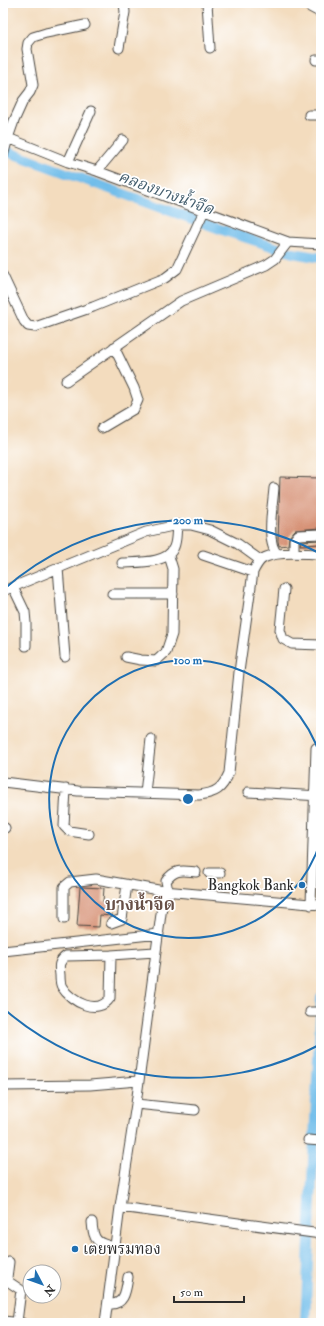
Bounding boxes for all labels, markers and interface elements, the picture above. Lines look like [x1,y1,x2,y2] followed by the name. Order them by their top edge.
[116,165,218,220] water label: คลองบางน้ำจืด
[173,513,204,528] text: 200 m
[174,653,203,668] text: 100 m
[181,792,195,806] centre of rings
[208,876,294,895] place label: Bangkok Bank
[297,880,307,890] marker: Bangkok Bank
[105,892,175,915] district label: บางน้ำจืด
[83,1240,161,1259] place label: เตยพรมทอง
[70,1244,80,1254] marker: เตยพรมทอง
[22,1264,62,1304] north arrow
[174,1278,244,1304] scale bar
[40,1281,58,1299] text: N
[180,1285,204,1300] text: 50 m

